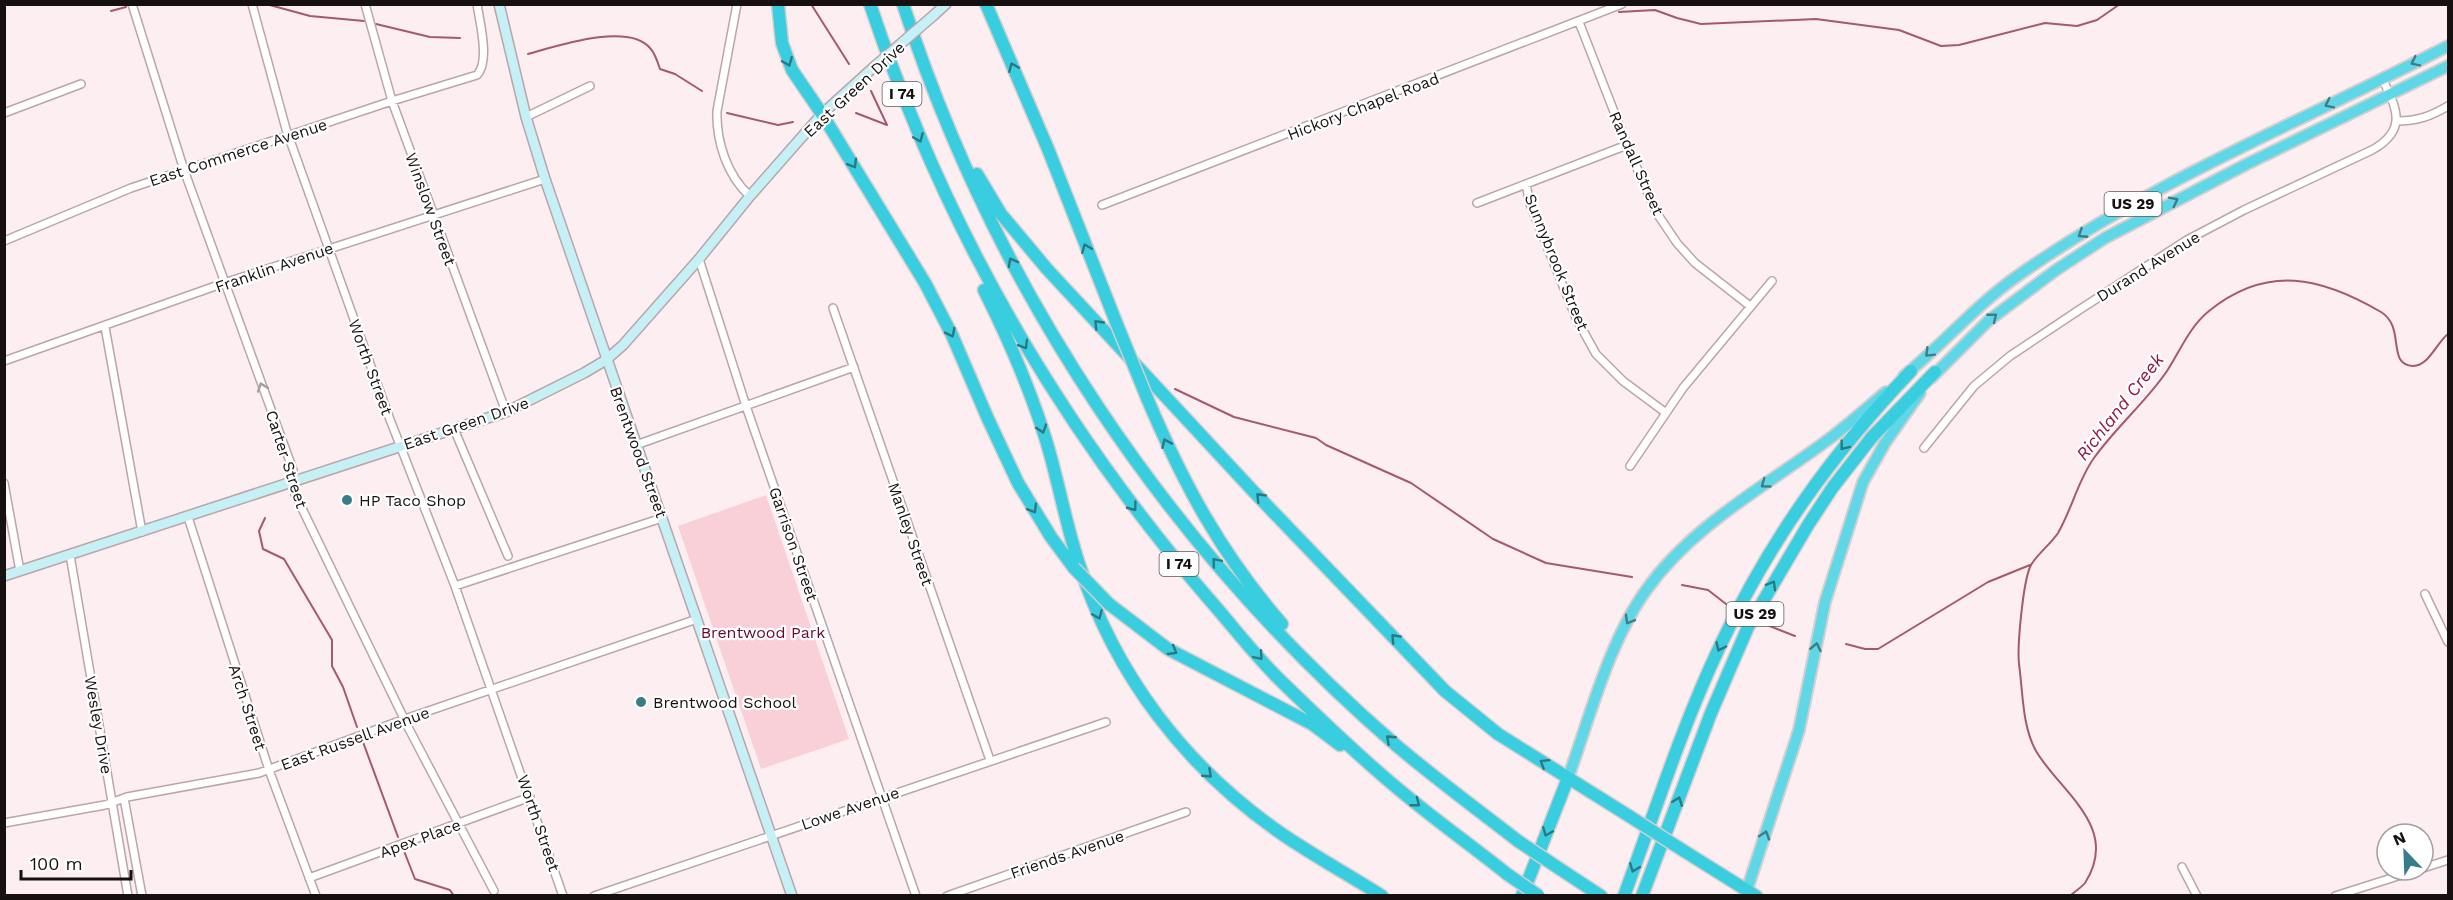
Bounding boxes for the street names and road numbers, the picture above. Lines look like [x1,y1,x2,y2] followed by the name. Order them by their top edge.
[800,38,909,141] street label: East Green Drive
[1285,69,1442,144] street label: Hickory Chapel Road
[882,82,922,106] road number: I 74
[1605,108,1668,218] street label: Randall Street
[147,115,330,190] street label: East Commerce Avenue
[401,150,460,269] street label: Winslow Street
[1520,191,1593,334] street label: Sunnybrook Street
[2104,192,2162,216] road number: US 29
[2093,227,2203,306] street label: Durand Avenue
[212,238,336,297] street label: Franklin Avenue
[344,317,397,418] street label: Worth Street
[606,384,671,521] street label: Brentwood Street
[401,393,531,454] street label: East Green Drive
[262,408,311,511] street label: Carter Street
[884,480,937,588] street label: Manley Street
[765,485,822,604] street label: Garrison Street
[1160,552,1198,576] road number: I 74
[1726,602,1784,626] road number: US 29
[225,662,270,753] street label: Arch Street
[81,675,116,776] street label: Wesley Drive
[278,703,432,774] street label: East Russell Avenue
[513,772,564,874] street label: Worth Street
[799,783,902,834] street label: Lowe Avenue
[377,815,463,862] street label: Apex Place
[1008,826,1126,883] street label: Friends Avenue

